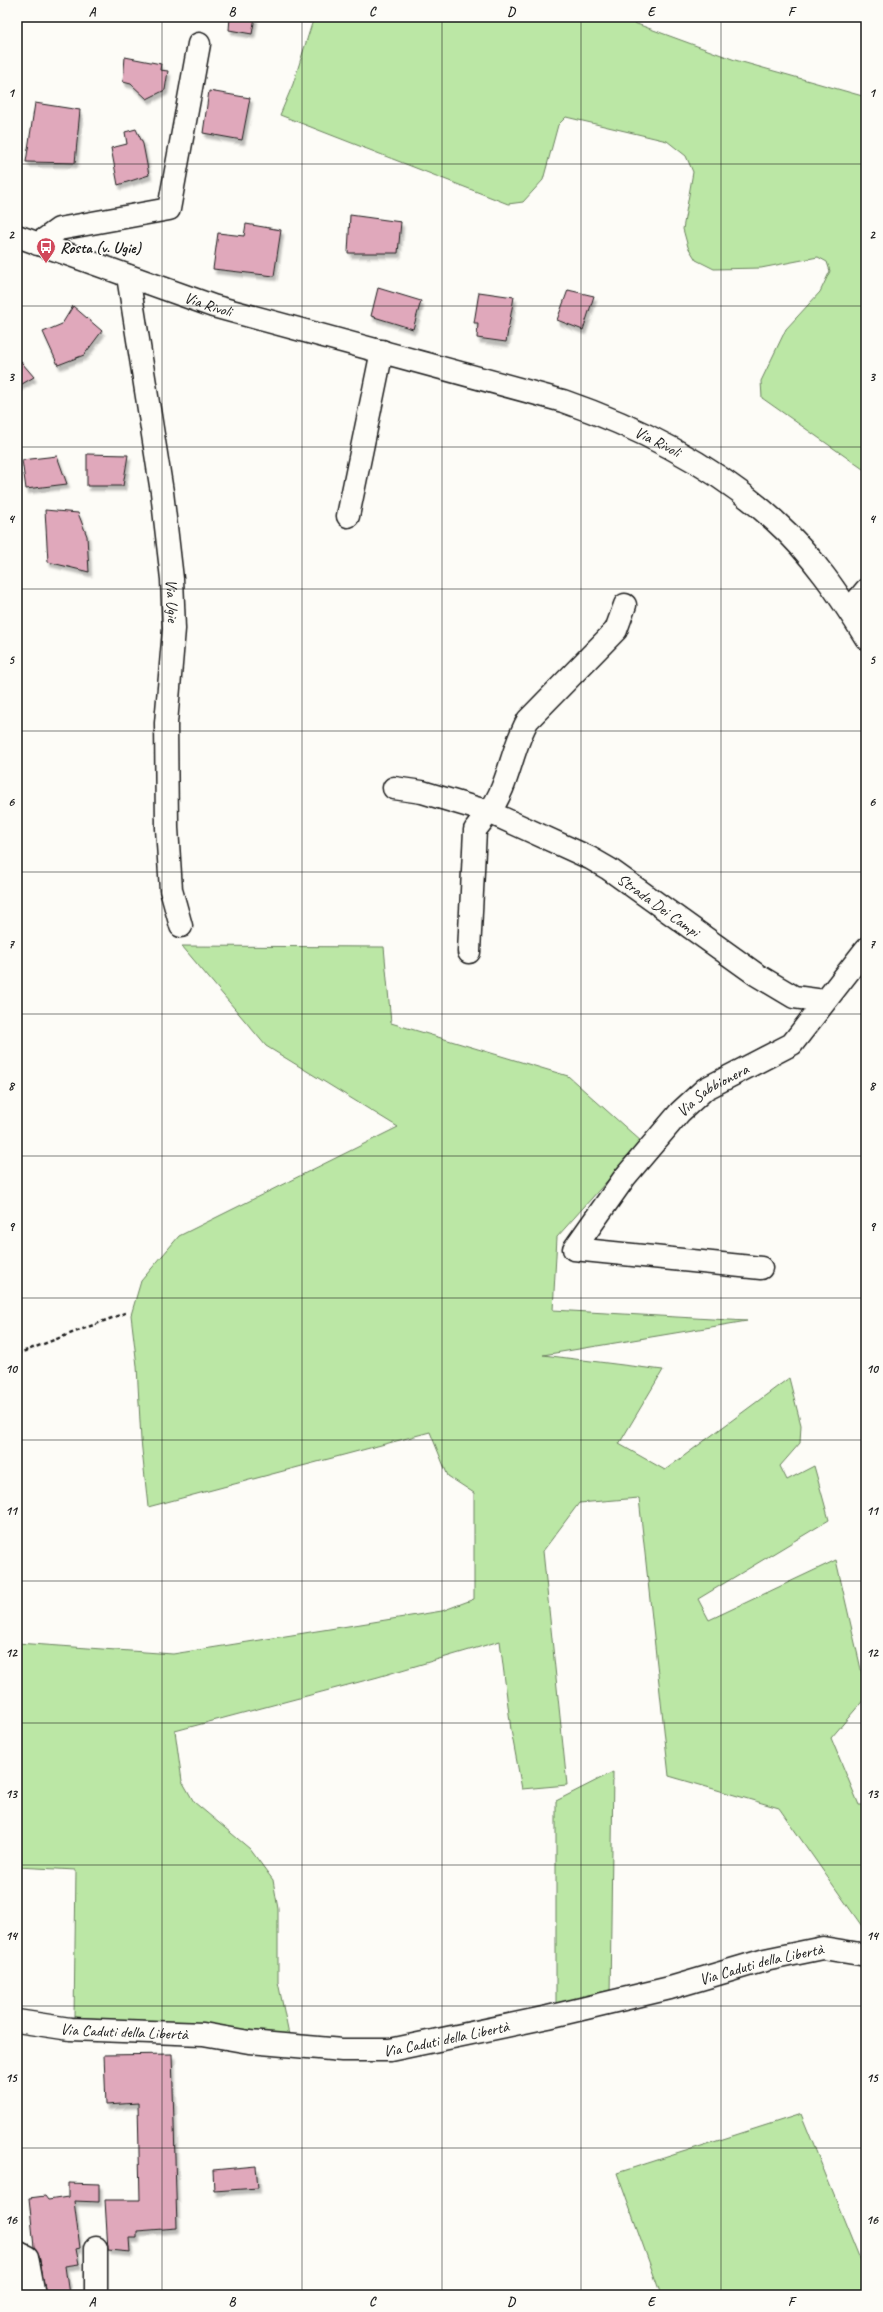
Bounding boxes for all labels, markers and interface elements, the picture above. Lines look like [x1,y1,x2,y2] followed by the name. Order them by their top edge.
[89,4,97,20] text: A
[229,4,237,20] text: B
[369,4,377,20] text: C
[507,4,516,20] text: D
[648,4,657,20] text: E
[788,4,797,20] text: F
[8,85,16,101] text: 1
[869,85,877,101] text: 1
[8,227,15,243] text: 2
[869,227,876,243] text: 2
[35,236,57,264] bus stop icon: Rosta (v. Ugie)
[60,238,143,258] place label: Rosta (v. Ugie)
[182,288,236,322] street label: Via Rivoli
[8,369,15,385] text: 3
[869,369,876,385] text: 3
[631,422,686,463] street label: Via Rivoli
[8,511,16,527] text: 4
[869,511,877,527] text: 4
[161,579,183,624] street label: Via Ugie
[8,652,15,668] text: 5
[869,652,876,668] text: 5
[8,794,15,810] text: 6
[869,794,876,810] text: 6
[613,869,705,943] street label: Strada Dei Campi
[8,936,15,952] text: 7
[869,936,876,952] text: 7
[672,1059,753,1121] street label: Via Sabbionera
[8,1078,16,1094] text: 8
[869,1078,877,1094] text: 8
[8,1219,15,1235] text: 9
[869,1219,876,1235] text: 9
[5,1361,18,1377] text: 10
[866,1361,879,1377] text: 10
[5,1503,19,1519] text: 11
[866,1503,880,1519] text: 11
[5,1645,18,1661] text: 12
[866,1645,879,1661] text: 12
[5,1786,18,1802] text: 13
[866,1786,879,1802] text: 13
[5,1928,19,1944] text: 14
[866,1928,880,1944] text: 14
[697,1939,826,1990] street label: Via Caduti della Libertà
[384,2016,512,2061] street label: Via Caduti della Libertà
[59,2019,189,2044] street label: Via Caduti della Libertà
[5,2070,18,2086] text: 15
[866,2070,879,2086] text: 15
[5,2212,18,2228] text: 16
[866,2212,879,2228] text: 16
[89,2294,97,2310] text: A
[229,2294,237,2310] text: B
[369,2294,377,2310] text: C
[507,2294,516,2310] text: D
[648,2294,657,2310] text: E
[788,2294,797,2310] text: F

